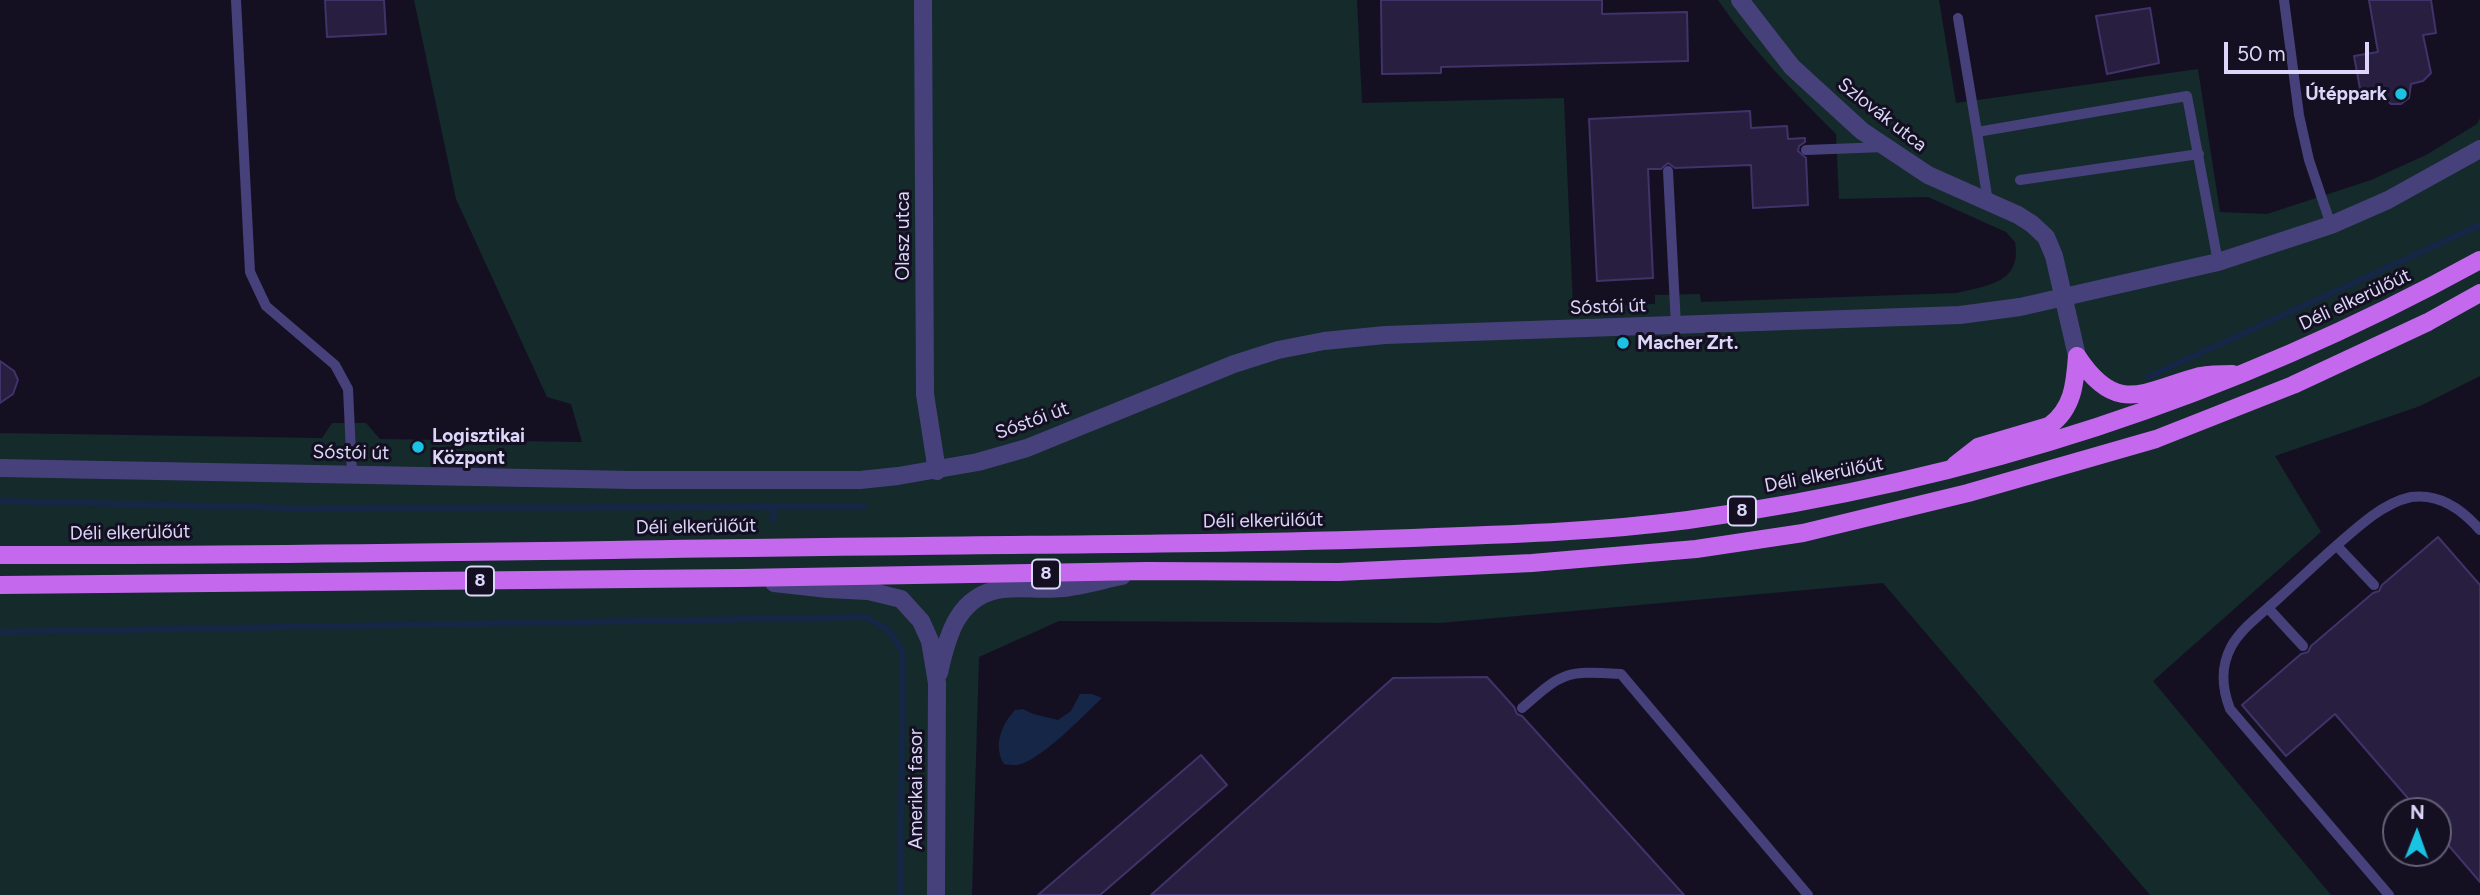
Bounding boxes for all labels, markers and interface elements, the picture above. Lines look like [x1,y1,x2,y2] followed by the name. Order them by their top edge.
[2228,28,2373,72] scale bar
[2237,41,2286,66] text: 50 m
[1833,73,1931,157] street label: Szlovák utca
[2305,83,2387,105] place label: Útéppark
[2393,86,2409,102] marker: Útéppark
[892,191,914,281] street label: Olasz utca
[2295,264,2415,336] street label: Déli elkerülőút
[1569,294,1647,320] street label: Sóstói út
[1637,332,1738,354] place label: Macher Zrt.
[1615,335,1631,351] marker: Macher Zrt.
[992,397,1072,445] street label: Sóstói út
[432,425,525,469] place label: Logisztikai Központ
[410,439,426,455] marker: Logisztikai Központ
[313,441,389,465] street label: Sóstói út
[1763,452,1885,498] street label: Déli elkerülőút
[1728,496,1756,526] road number: 8
[1202,509,1324,533] street label: Déli elkerülőút
[635,515,757,539] street label: Déli elkerülőút
[69,521,191,545] street label: Déli elkerülőút
[1032,560,1060,588] road number: 8
[466,566,494,596] road number: 8
[905,729,927,849] street label: Amerikai fasor
[2382,797,2452,867] north arrow
[2410,801,2425,824] text: N

